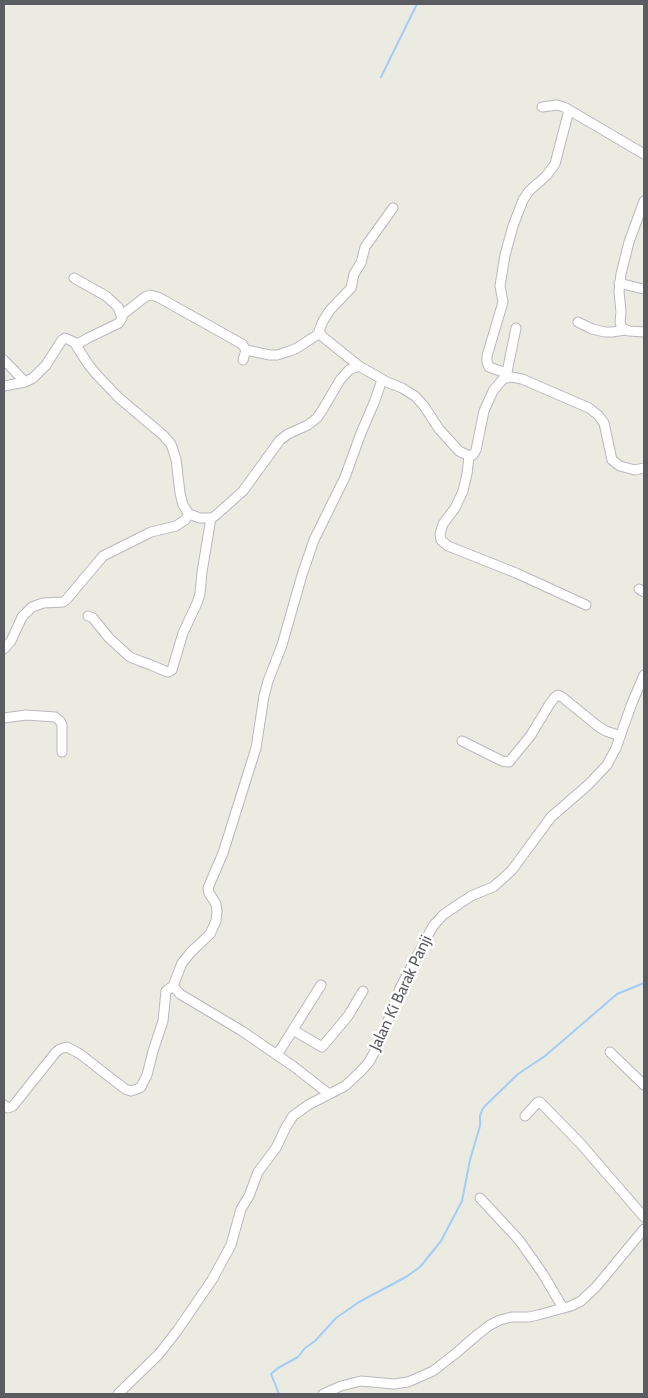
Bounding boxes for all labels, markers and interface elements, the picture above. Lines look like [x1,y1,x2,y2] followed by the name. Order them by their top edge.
[366,932,436,1054] street label: Jalan Ki Barak Panji

